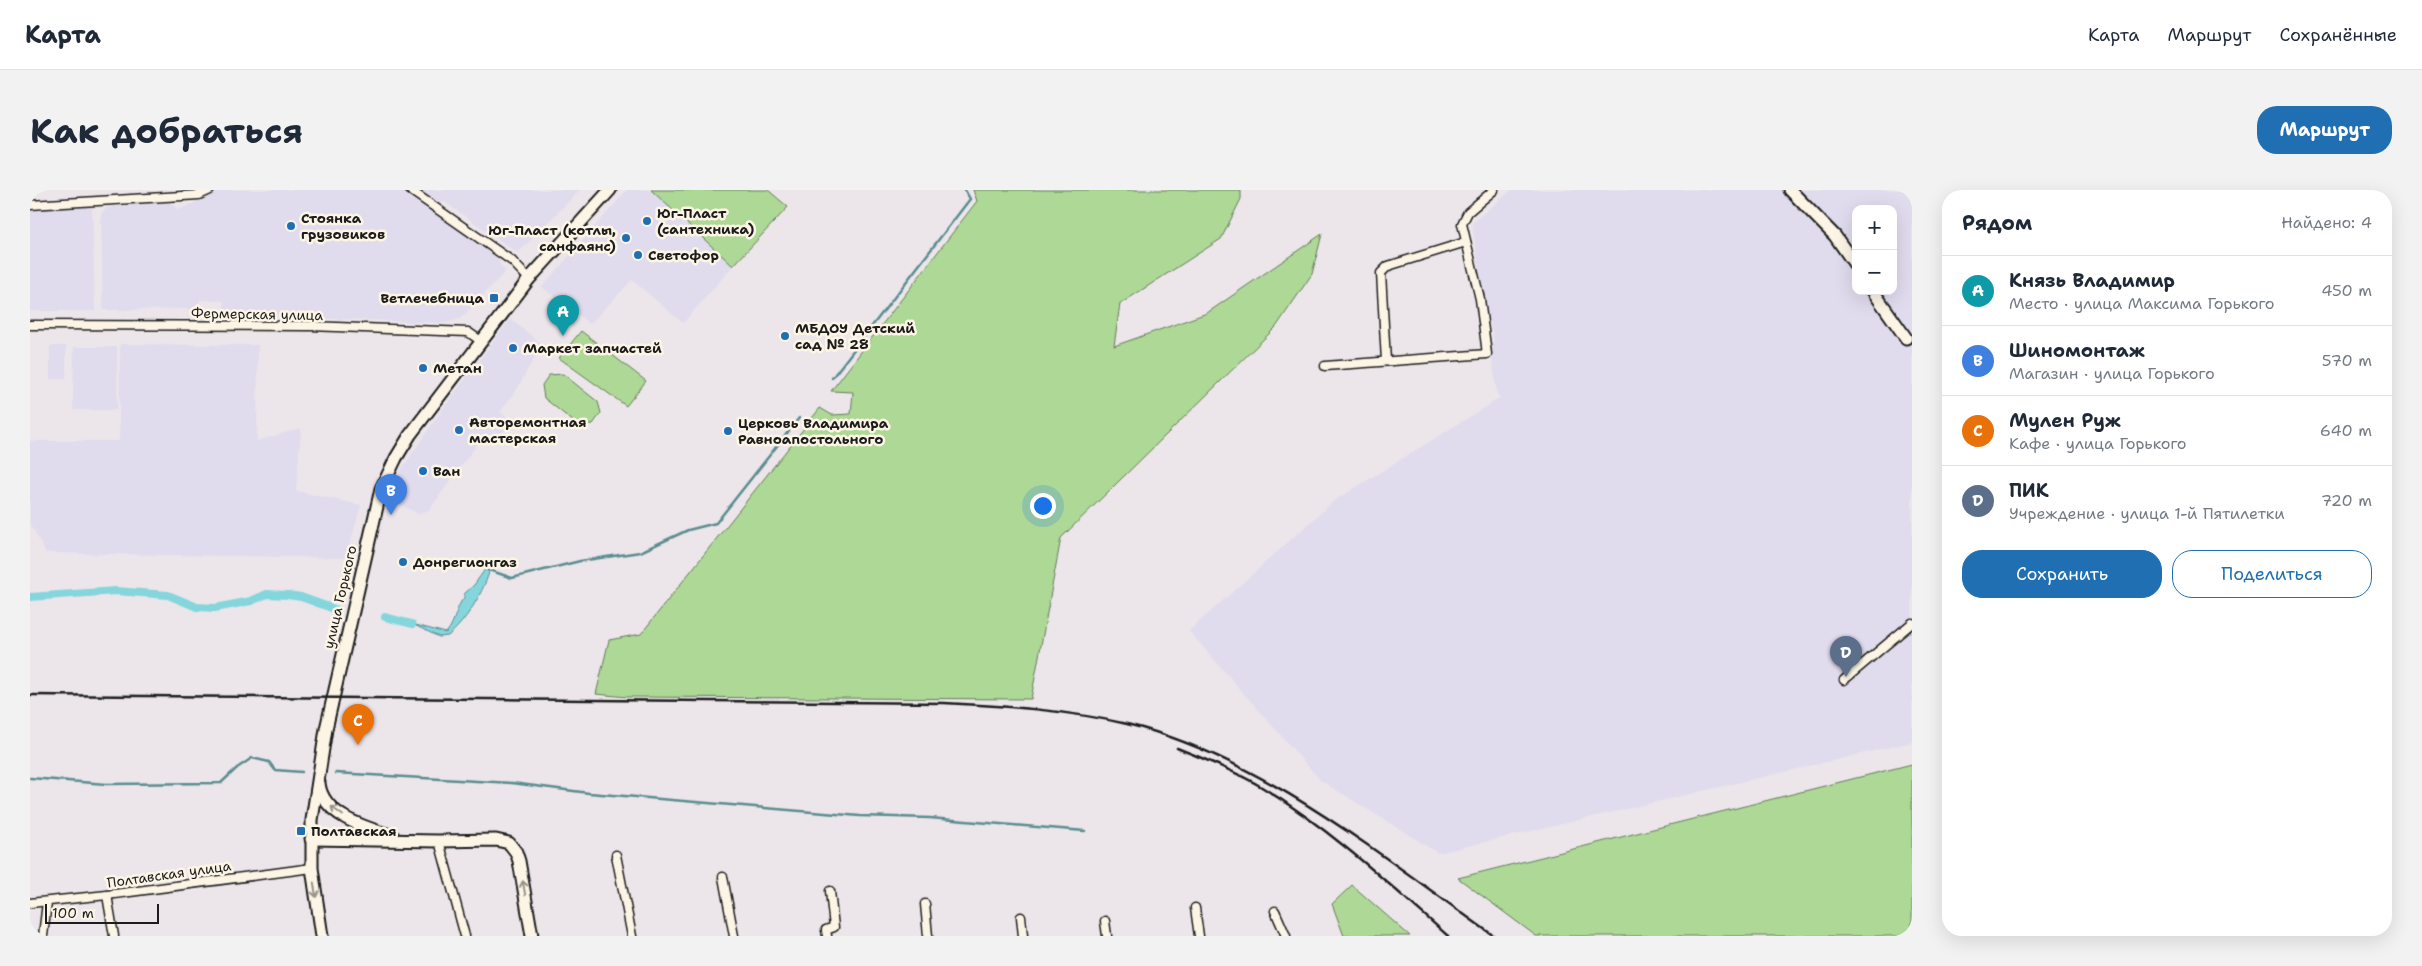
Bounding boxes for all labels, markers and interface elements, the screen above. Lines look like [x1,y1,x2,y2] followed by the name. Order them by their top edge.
[25,19,101,51] text: Карта
[2088,23,2139,47] text: Карта
[2167,23,2251,47] text: Маршрут
[2279,23,2397,47] text: Сохранённые
[2257,106,2392,154] button: Маршрут
[30,107,303,154] text: Как добраться
[657,204,754,238] place label: Юг-Пласт (сантехника)
[1852,205,1897,295] map controls
[1852,205,1897,250] button: +
[301,209,385,243] place label: Стоянка грузовиков
[1962,209,2032,237] text: Рядом
[2281,212,2372,233] text: Найдено: 4
[641,215,653,227] marker: Юг-Пласт (сантехника)
[285,220,297,232] marker: Стоянка грузовиков
[488,221,616,255] place label: Юг-Пласт (котлы, санфаянс)
[620,232,632,244] marker: Юг-Пласт (котлы, санфаянс)
[648,246,719,264] place label: Светофор
[632,249,644,261] marker: Светофор
[1852,250,1897,295] button: −
[2009,268,2175,293] text: Князь Владимир
[1972,280,1984,301] text: A
[2321,280,2372,301] text: 450 m
[380,289,484,307] place label: Ветлечебница
[488,292,500,304] marker: Ветлечебница
[2009,293,2275,314] text: Место · улица Максима Горького
[547,295,579,336] pin: A
[191,304,323,324] street label: Фермерская улица
[795,319,915,353] place label: МБДОУ Детский сад № 28
[779,330,791,342] marker: МБДОУ Детский сад № 28
[2009,338,2145,363] text: Шиномонтаж
[523,339,662,357] place label: Маркет запчастей
[507,342,519,354] marker: Маркет запчастей
[1973,350,1983,371] text: B
[2322,350,2372,371] text: 570 m
[433,359,482,377] place label: Метан
[417,362,429,374] marker: Метан
[2009,363,2215,384] text: Магазин · улица Горького
[2009,408,2121,433] text: Мулен Руж
[469,413,587,447] place label: Авторемонтная мастерская
[738,414,889,448] place label: Церковь Владимира Равноапостольного
[1973,420,1983,441] text: C
[2320,420,2372,441] text: 640 m
[453,424,465,436] marker: Авторемонтная мастерская
[722,425,734,437] marker: Церковь Владимира Равноапостольного
[2009,433,2186,454] text: Кафе · улица Горького
[433,462,460,480] place label: Ван
[417,465,429,477] marker: Ван
[375,474,407,515] pin: B
[2009,478,2049,503] text: ПИК
[1972,490,1984,511] text: D
[2321,490,2372,511] text: 720 m
[1030,493,1056,519] your location
[2009,503,2285,524] text: Учреждение · улица 1-й Пятилетки
[319,544,361,650] street label: улица Горького
[1962,550,2162,598] button: Сохранить
[2172,550,2372,598] button: Поделиться
[413,553,517,571] place label: Донрегионгаз
[397,556,409,568] marker: Донрегионгаз
[1830,636,1862,677] pin: D
[342,704,374,745] pin: C
[330,806,344,816] one-way arrow
[311,822,396,840] place label: Полтавская
[295,825,307,837] marker: Полтавская
[106,856,232,892] street label: Полтавская улица
[518,880,528,896] one-way arrow
[311,882,321,898] one-way arrow
[45,901,159,924] scale bar
[52,904,94,922] text: 100 m

